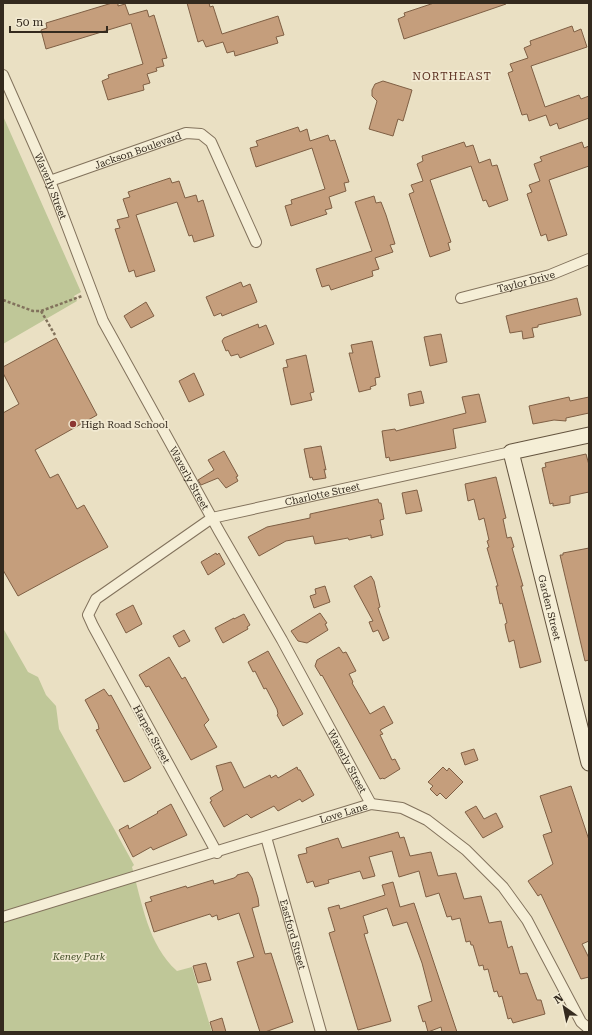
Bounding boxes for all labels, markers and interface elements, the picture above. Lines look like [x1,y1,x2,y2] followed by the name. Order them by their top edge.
[10,8,107,34] scale bar
[16,15,43,29] text: 50 m
[412,70,492,83] district label: NORTHEAST
[93,130,183,171] street label: Jackson Boulevard
[32,151,69,221] street label: Waverly Street
[496,268,557,294] street label: Taylor Drive
[68,419,78,429] marker: High Road School
[81,419,168,430] place label: High Road School
[167,445,211,512] street label: Waverly Street
[284,480,361,508] street label: Charlotte Street
[536,574,563,642] street label: Garden Street
[131,703,172,766] street label: Harper Street
[326,728,369,795] street label: Waverly Street
[318,800,369,826] street label: Love Lane
[278,898,308,971] street label: Eastford Street
[52,951,106,962] park label: Keney Park
[544,987,584,1027] north arrow
[552,991,566,1007] text: N

